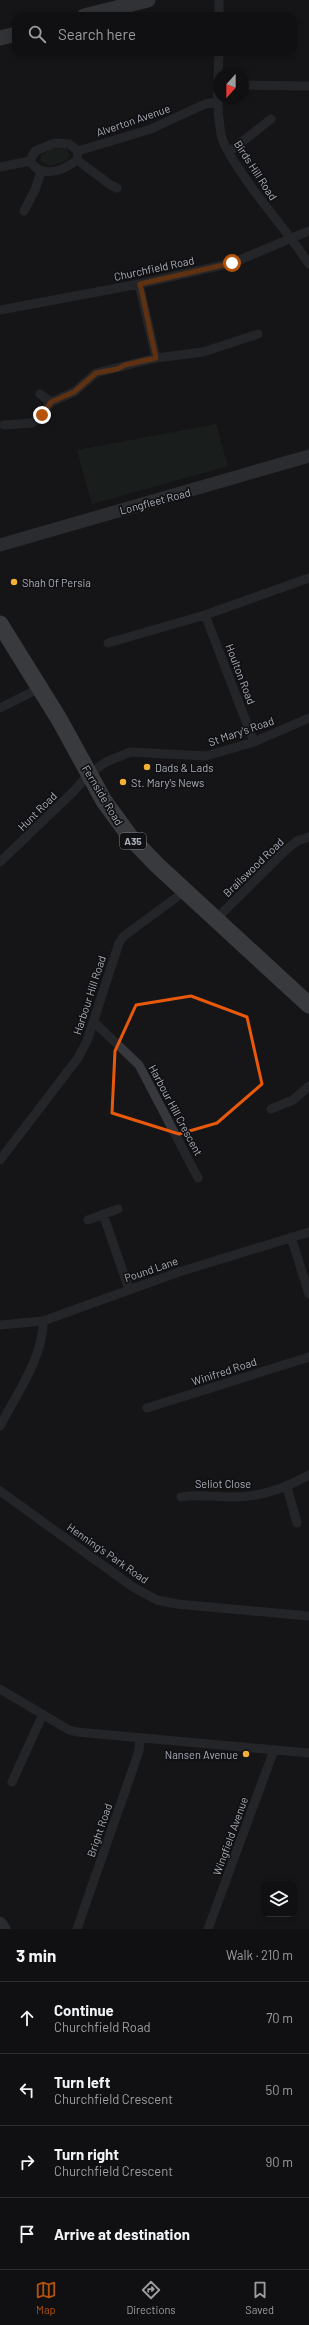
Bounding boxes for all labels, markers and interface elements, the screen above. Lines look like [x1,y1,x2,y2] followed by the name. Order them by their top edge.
[12,12,297,56] search box
[26,23,48,45] icon: search
[58,25,136,43] text: Search here
[213,68,249,104] north arrow
[94,101,172,139] street label: Alverton Avenue
[232,138,280,202] street label: Birds Hill Road
[113,253,195,283] street label: Churchfield Road
[223,254,241,272] route start
[33,406,51,424] route end
[118,485,192,517] street label: Longfleet Road
[22,576,91,589] place label: Shah Of Persia
[9,577,19,587] marker: Shah Of Persia
[223,642,259,706] street label: Houlton Road
[207,714,275,748] street label: St Mary's Road
[155,761,213,774] place label: Dads & Lads
[80,762,126,828] street label: Fernside Road
[142,762,152,772] marker: Dads & Lads
[131,776,204,789] place label: St. Mary's News
[118,777,128,787] marker: St. Mary's News
[15,789,59,833] street label: Hunt Road
[120,833,146,849] road number: A35
[220,835,286,899] street label: Brailswood Road
[70,954,108,1036] street label: Harbour Hill Road
[146,1062,206,1158] street label: Harbour Hill Crescent
[122,1254,180,1284] street label: Pound Lane
[190,1354,258,1388] street label: Winifred Road
[195,1477,251,1490] street label: Seliot Close
[65,1520,151,1586] street label: Henning's Park Road
[165,1748,238,1761] place label: Nansen Avenue
[241,1749,251,1759] marker: Nansen Avenue
[210,1795,250,1877] street label: Wingfield Avenue
[84,1801,114,1859] street label: Bright Road
[261,1881,297,1917] map controls
[261,1881,297,1917] button: layers
[16,1945,56,1965] text: 3 min
[226,1947,293,1963] text: Walk · 210 m
[54,2001,114,2019] text: Continue
[16,2007,38,2029] icon: ahead
[266,2010,293,2026] text: 70 m
[54,2019,151,2035] text: Churchfield Road
[54,2073,110,2091] text: Turn left
[16,2079,38,2101] icon: left
[266,2082,293,2098] text: 50 m
[54,2091,173,2107] text: Churchfield Crescent
[54,2145,119,2163] text: Turn right
[16,2151,38,2173] icon: right
[266,2154,293,2170] text: 90 m
[54,2163,173,2179] text: Churchfield Crescent
[16,2223,38,2245] icon: arrive
[54,2225,190,2243] text: Arrive at destination
[35,2279,57,2316] tab: Map
[126,2279,176,2316] tab: Directions
[245,2279,274,2316] tab: Saved

